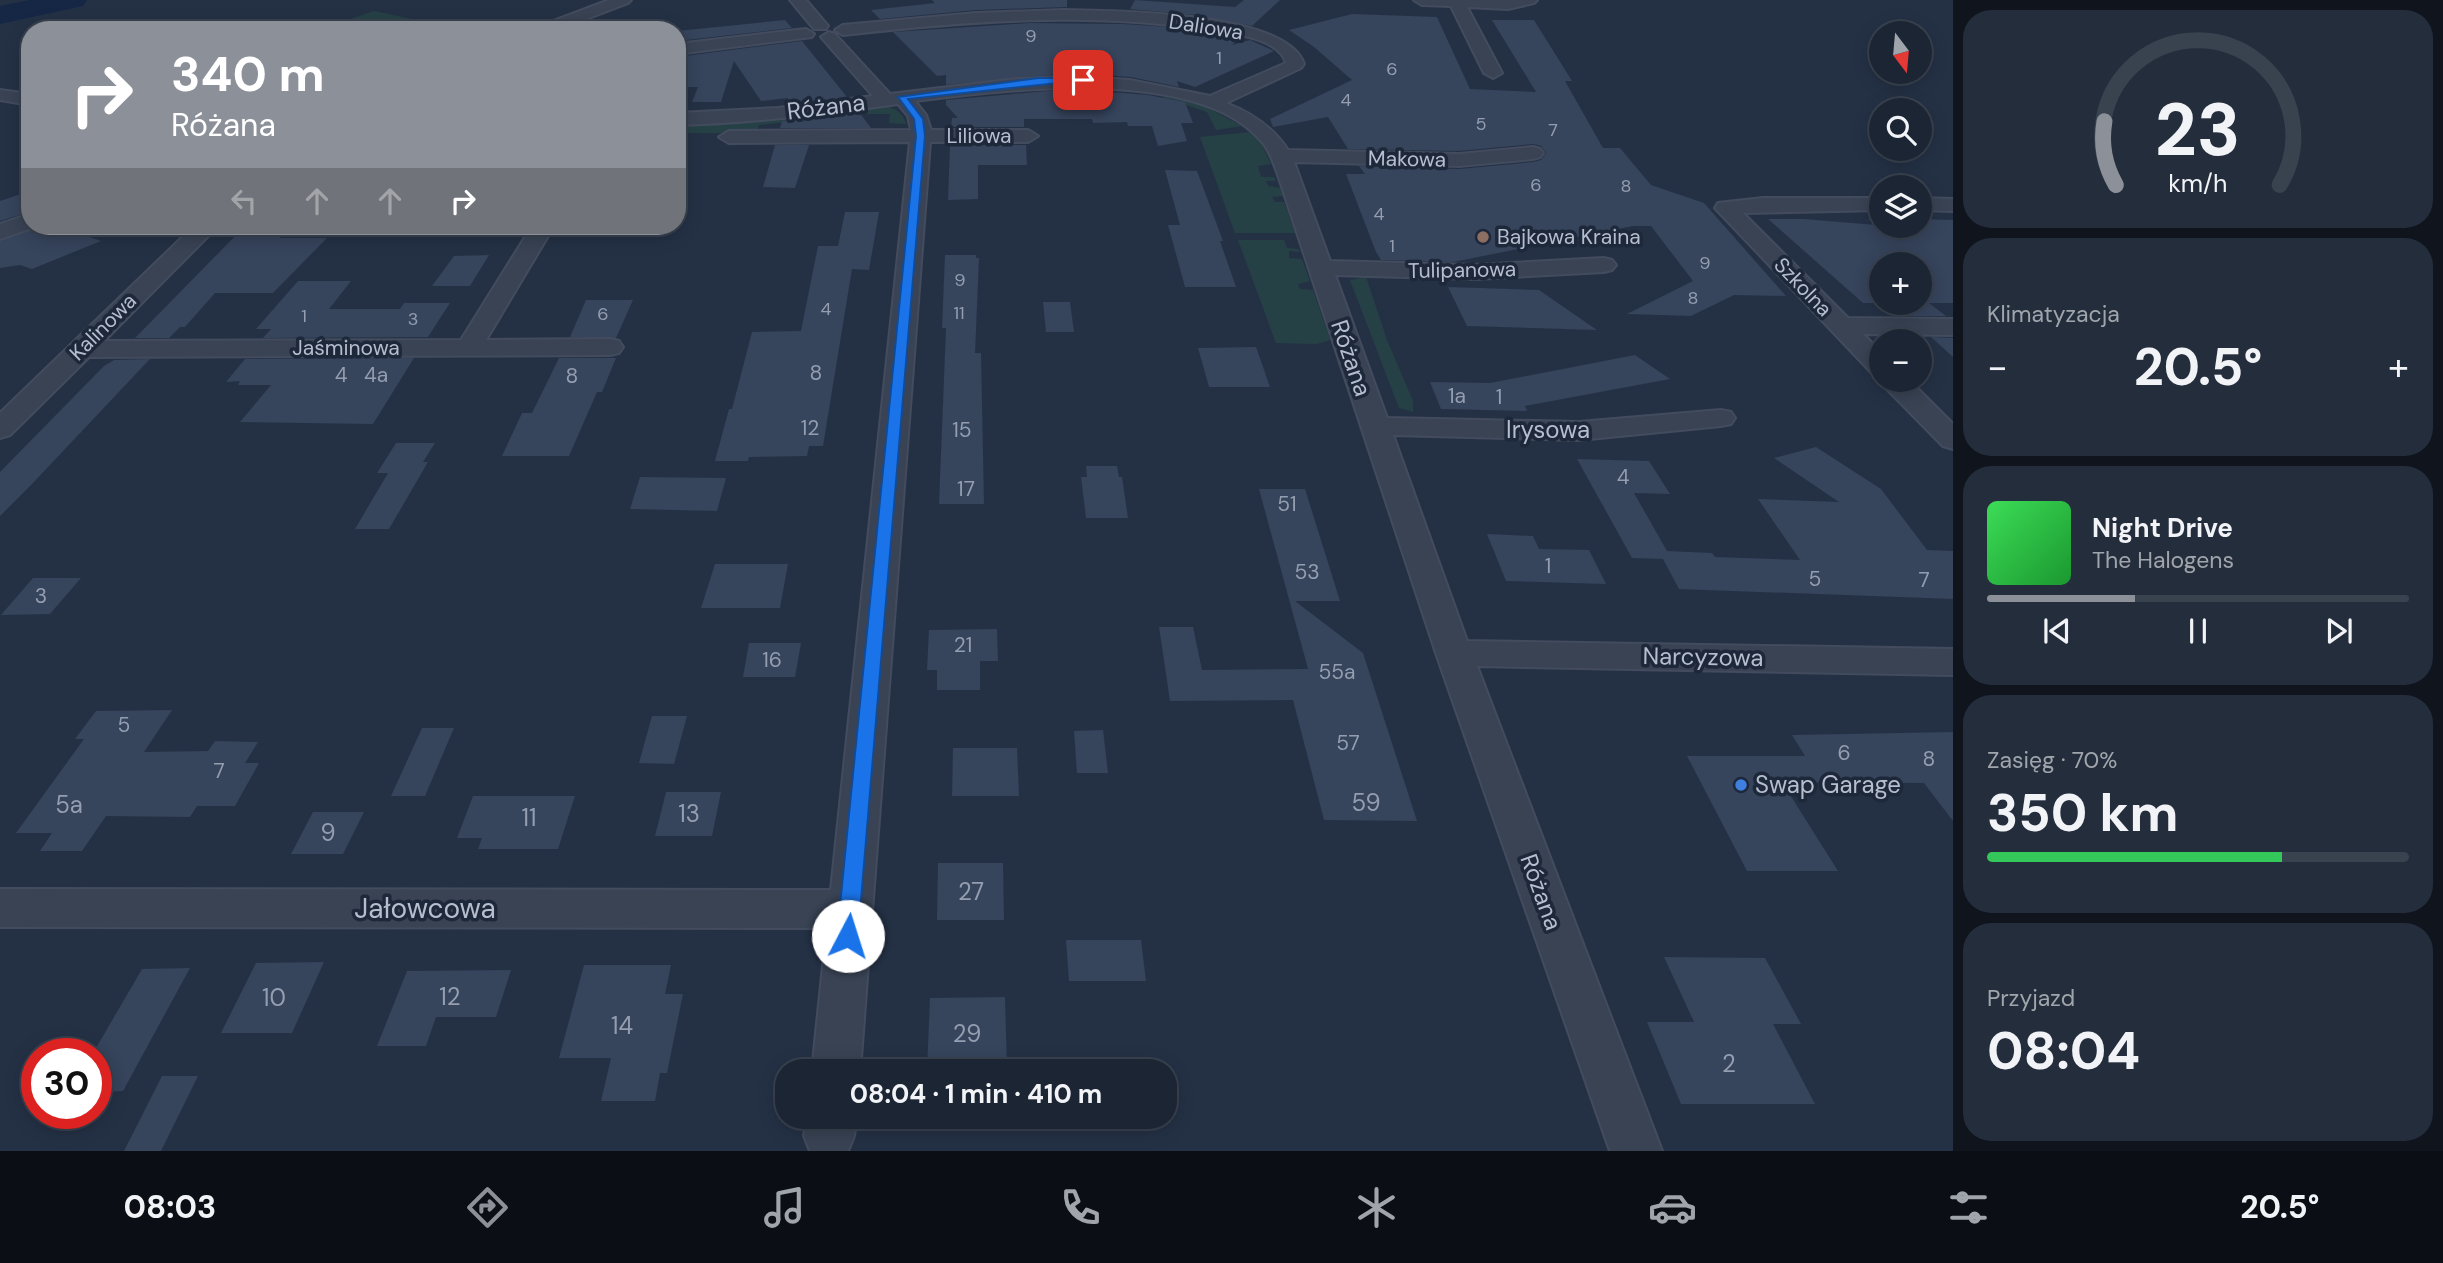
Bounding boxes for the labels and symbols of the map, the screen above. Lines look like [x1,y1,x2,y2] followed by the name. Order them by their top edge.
[1167,7,1245,47] street label: Daliowa
[1869,21,1932,84] north arrow
[1025,24,1037,48] house number: 9
[1216,46,1222,70] house number: 1
[1053,50,1113,110] pin
[1386,57,1398,81] house number: 6
[785,86,867,127] street label: Różana
[1341,88,1352,112] house number: 4
[1476,112,1486,136] house number: 5
[1548,118,1558,142] house number: 7
[947,122,1011,150] street label: Liliowa
[1368,144,1446,174] street label: Makowa
[1530,173,1542,197] house number: 6
[1621,174,1631,198] house number: 8
[1374,202,1385,226] house number: 4
[1497,223,1641,251] place label: Bajkowa Kraina
[1475,229,1491,245] marker: Bajkowa Kraina
[1389,234,1395,258] house number: 1
[1699,251,1711,275] house number: 9
[1768,251,1838,323] street label: Szkolna
[1408,255,1516,285] street label: Tulipanowa
[954,268,966,292] house number: 9
[1688,286,1698,310] house number: 8
[63,287,143,367] street label: Kalinowa
[821,297,832,321] house number: 4
[953,301,965,325] house number: 11
[597,302,609,326] house number: 6
[301,304,307,328] house number: 1
[408,307,418,331] house number: 3
[1324,316,1379,400] street label: Różana
[292,334,400,362] street label: Jaśminowa
[810,359,822,387] house number: 8
[335,361,348,389] house number: 4
[364,361,388,389] house number: 4a
[566,362,578,390] house number: 8
[1448,382,1466,410] house number: 1a
[1496,383,1502,411] house number: 1
[801,414,819,442] house number: 12
[1506,414,1590,445] street label: Irysowa
[952,416,972,444] house number: 15
[1617,463,1630,491] house number: 4
[957,475,975,503] house number: 17
[1277,490,1297,518] house number: 51
[1545,552,1551,580] house number: 1
[1294,558,1320,586] house number: 53
[1809,565,1821,593] house number: 5
[1918,566,1930,594] house number: 7
[35,582,47,610] house number: 3
[954,631,972,659] house number: 21
[1642,640,1764,673] street label: Narcyzowa
[762,646,782,674] house number: 16
[1318,658,1356,686] house number: 55a
[118,711,130,739] house number: 5
[1336,729,1360,757] house number: 57
[1837,739,1851,767] house number: 6
[1923,745,1935,773] house number: 8
[213,757,225,785] house number: 7
[1755,769,1901,800] place label: Swap Garage
[1733,777,1749,793] marker: Swap Garage
[1351,787,1381,818] house number: 59
[55,789,83,820] house number: 5a
[678,798,700,829] house number: 13
[522,802,536,833] house number: 11
[320,817,336,848] house number: 9
[1513,850,1569,934] street label: Różana
[958,876,984,907] house number: 27
[354,890,496,927] street label: Jałowcowa
[811,899,885,973] position arrow
[439,981,461,1012] house number: 12
[262,982,286,1013] house number: 10
[611,1010,633,1041] house number: 14
[953,1018,981,1049] house number: 29
[21,1038,112,1129] speed limit sign: 30
[1722,1048,1736,1079] house number: 2

